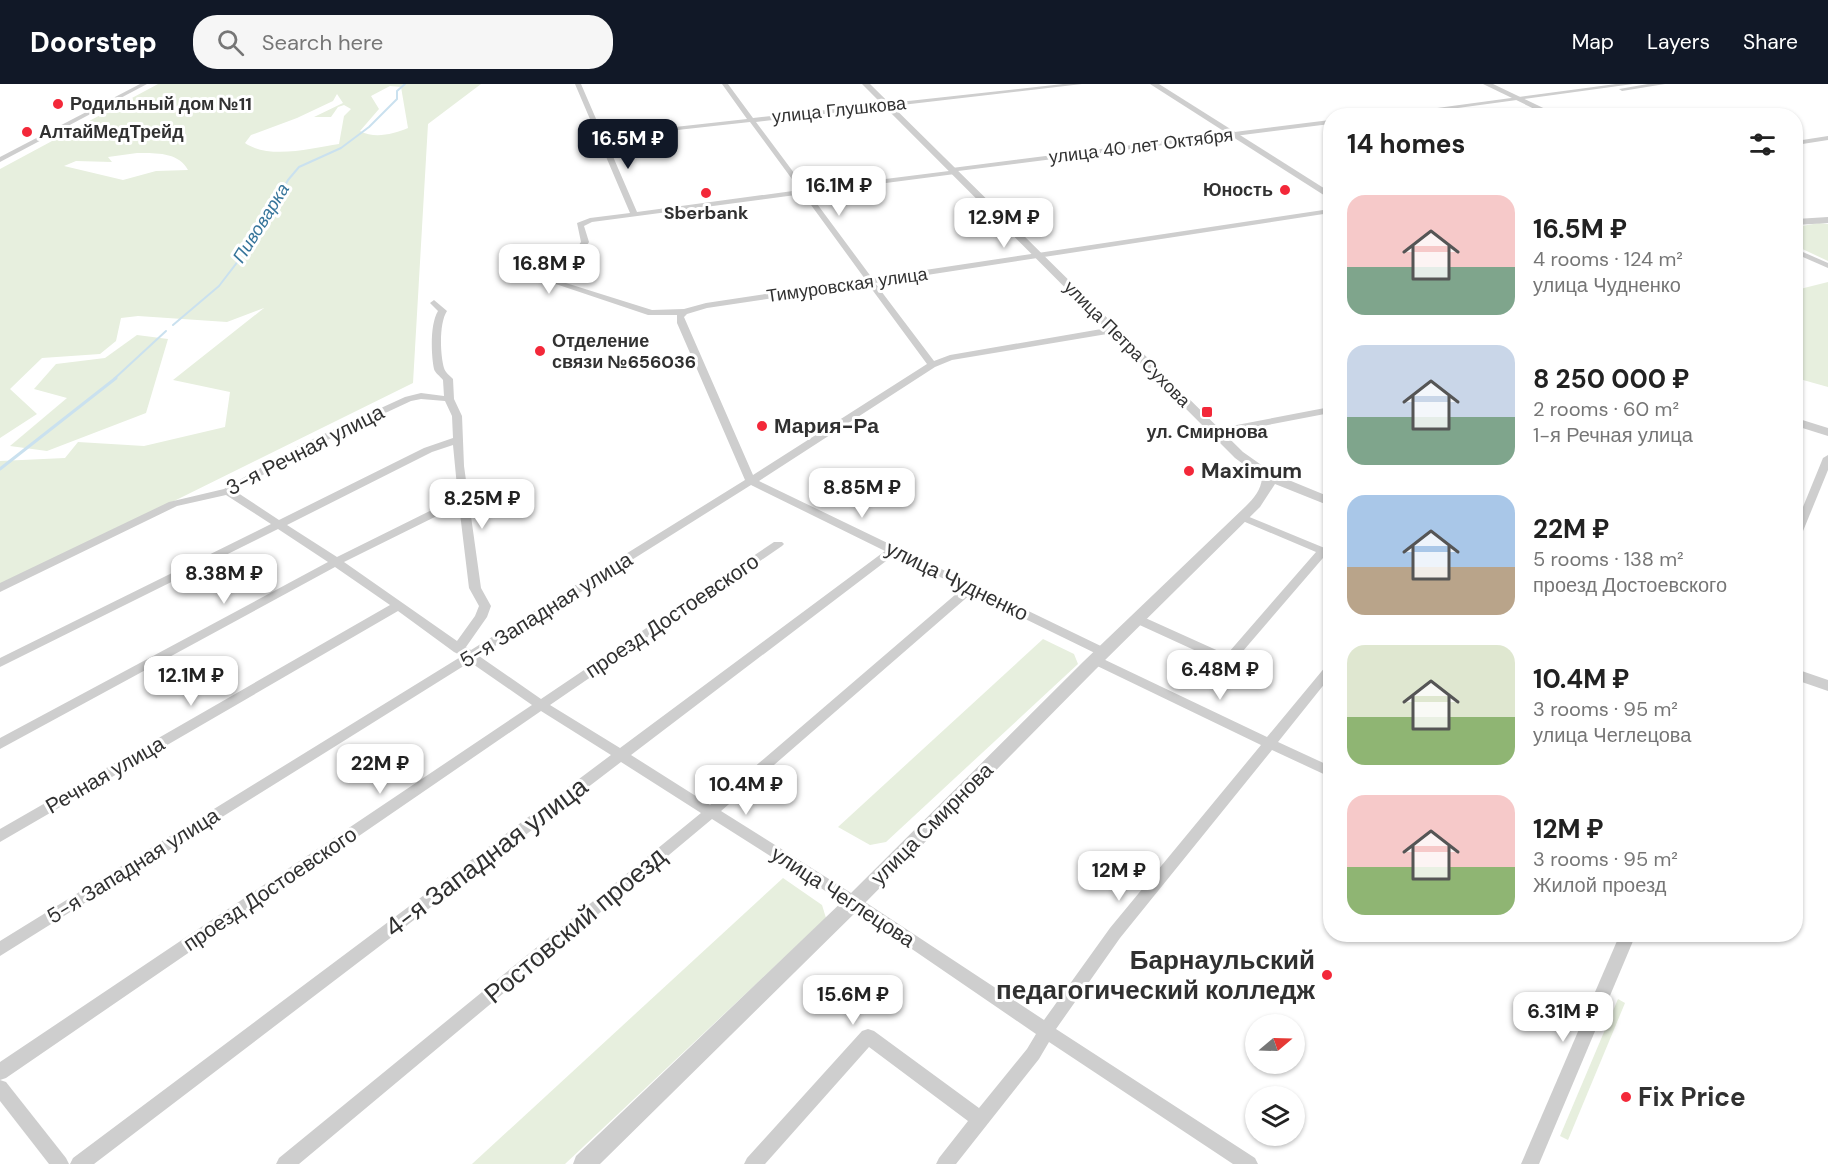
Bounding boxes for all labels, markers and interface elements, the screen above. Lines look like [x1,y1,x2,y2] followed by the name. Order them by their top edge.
[193,15,613,69] search box
[30,24,157,61] text: Doorstep
[214,26,247,59] icon: search
[262,28,383,57] text: Search here
[1572,28,1614,56] text: Map
[1647,28,1710,56] text: Layers
[1743,28,1798,56] text: Share
[771,91,908,129] street label: улица Глушкова
[70,92,252,116] place label: Родильный дом №11
[51,97,65,111] marker: Родильный дом №11
[573,119,683,170] pin: 16.5M ₽
[39,120,184,144] place label: АлтайМедТрейд
[1048,123,1234,169] street label: улица 40 лет Октября
[20,125,34,139] marker: АлтайМедТрейд
[592,125,664,151] text: 16.5M ₽
[1347,127,1465,161] text: 14 homes
[1746,128,1779,161] icon: filters
[784,166,894,217] pin: 16.1M ₽
[806,172,872,198] text: 16.1M ₽
[1203,178,1273,202] place label: Юность
[227,179,295,267] water label: Пивоварка
[1278,183,1292,197] marker: Юность
[699,186,713,200] marker: Sberbank
[949,198,1059,249] pin: 12.9M ₽
[664,201,749,225] place label: Sberbank
[968,204,1040,230] text: 12.9M ₽
[1533,212,1627,246] text: 16.5M ₽
[1395,219,1467,291] icon: home
[494,244,604,295] pin: 16.8M ₽
[1533,246,1683,272] text: 4 rooms · 124 m²
[513,250,585,276] text: 16.8M ₽
[765,262,930,308] street label: Тимуровская улица
[1533,272,1681,298] text: улица Чудненко
[1058,275,1196,413] street label: улица Петра Сухова
[552,329,696,374] place label: Отделение связи №656036
[533,344,547,358] marker: Отделение связи №656036
[1533,362,1689,396] text: 8 250 000 ₽
[1395,369,1467,441] icon: home
[1533,396,1679,422] text: 2 rooms · 60 m²
[221,398,389,502] street label: 3-я Речная улица
[1200,405,1214,419] marker: ул. Смирнова
[774,412,879,440] place label: Мария-Ра
[755,419,769,433] marker: Мария-Ра
[1146,420,1269,444] place label: ул. Смирнова
[1533,422,1693,448] text: 1-я Речная улица
[1201,457,1302,485] place label: Maximum
[1182,464,1196,478] marker: Maximum
[807,468,917,519] pin: 8.85M ₽
[823,474,901,500] text: 8.85M ₽
[427,479,537,530] pin: 8.25M ₽
[443,485,521,511] text: 8.25M ₽
[1533,512,1609,546] text: 22M ₽
[1395,519,1467,591] icon: home
[881,534,1033,628] street label: улица Чудненко
[454,545,638,675] street label: 5-я Западная улица
[1533,546,1684,572] text: 5 rooms · 138 m²
[580,547,764,685] street label: проезд Достоевского
[169,554,279,605] pin: 8.38M ₽
[185,560,263,586] text: 8.38M ₽
[1533,572,1727,598] text: проезд Достоевского
[1165,650,1275,701] pin: 6.48M ₽
[136,656,246,707] pin: 12.1M ₽
[1181,656,1259,682] text: 6.48M ₽
[158,662,224,688] text: 12.1M ₽
[1533,662,1629,696] text: 10.4M ₽
[1395,669,1467,741] icon: home
[1533,696,1678,722] text: 3 rooms · 95 m²
[1533,722,1691,748] text: улица Чеглецова
[40,729,170,820] street label: Речная улица
[338,744,422,795] pin: 22M ₽
[351,750,409,776] text: 22M ₽
[865,757,999,891] street label: улица Смирнова
[691,765,801,816] pin: 10.4M ₽
[378,769,595,945] street label: 4-я Западная улица
[709,771,783,797] text: 10.4M ₽
[41,801,225,931] street label: 5-я Западная улица
[1533,812,1604,846] text: 12M ₽
[1395,819,1467,891] icon: home
[178,820,362,958] street label: проезд Достоевского
[477,839,673,1011] street label: Ростовский проезд
[766,840,921,954] street label: улица Чеглецова
[1533,846,1678,872] text: 3 rooms · 95 m²
[1077,851,1161,902] pin: 12M ₽
[1092,857,1146,883] text: 12M ₽
[1533,872,1666,898] text: Жилой проезд
[996,943,1316,1007] place label: Барнаульский педагогический колледж
[1320,968,1334,982] marker: Барнаульский педагогический колледж
[798,975,908,1026] pin: 15.6M ₽
[817,981,889,1007] text: 15.6M ₽
[1508,992,1618,1043] pin: 6.31M ₽
[1527,998,1599,1024] text: 6.31M ₽
[1245,1014,1305,1074] north arrow
[1245,1014,1305,1146] map controls
[1638,1080,1746,1114] place label: Fix Price
[1245,1086,1305,1146] button: layers
[1619,1090,1633,1104] marker: Fix Price

